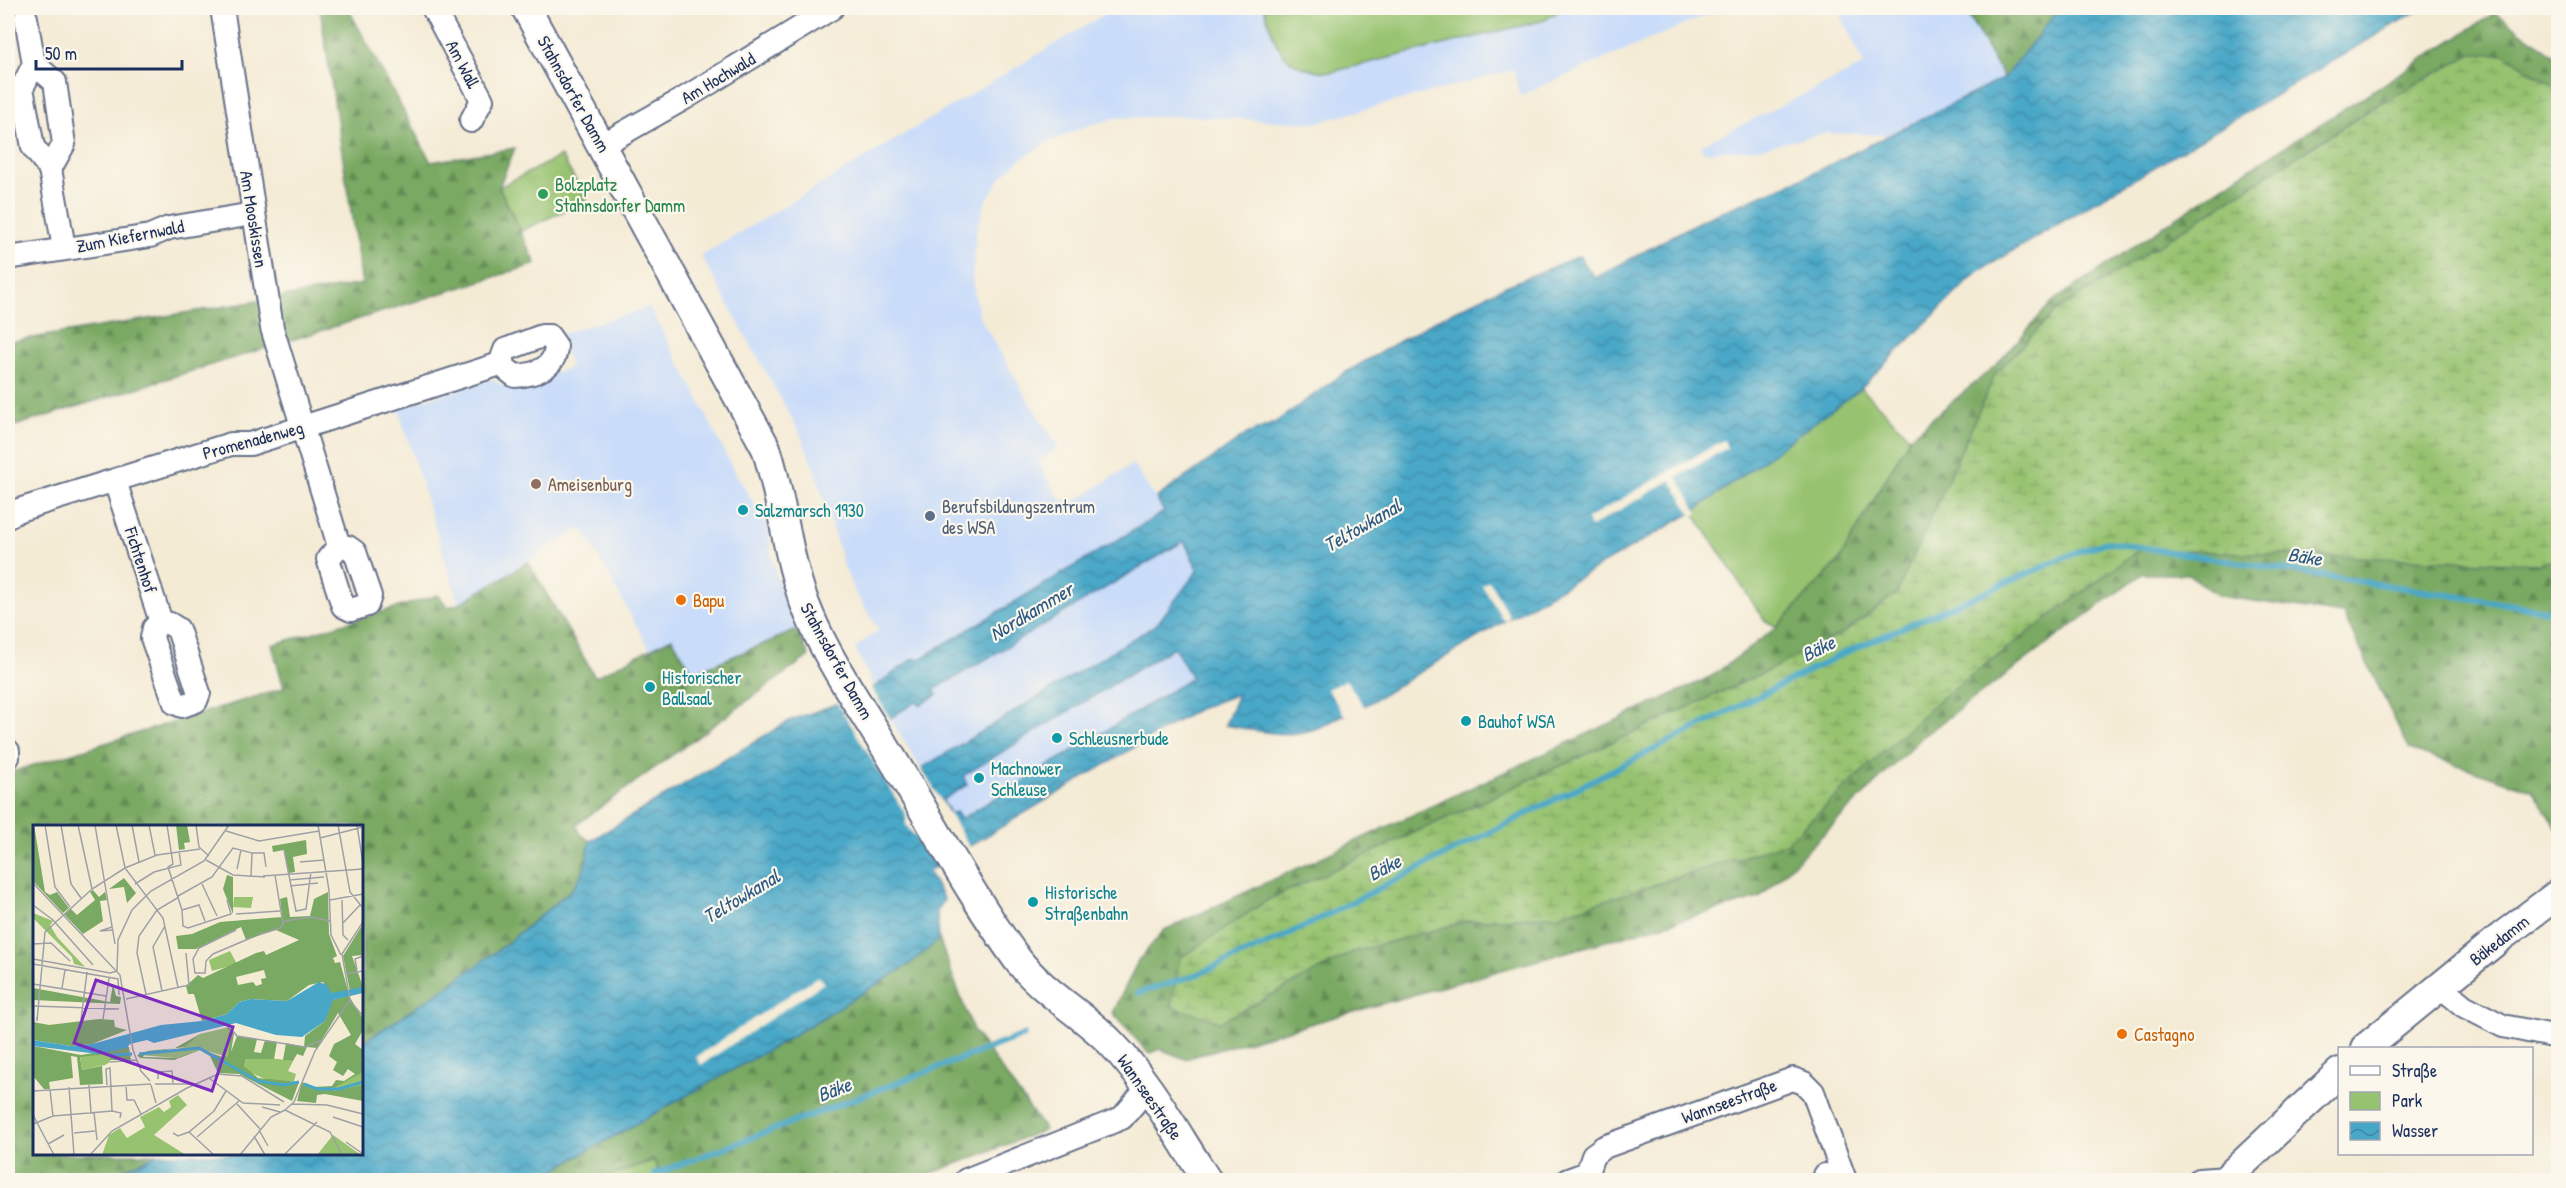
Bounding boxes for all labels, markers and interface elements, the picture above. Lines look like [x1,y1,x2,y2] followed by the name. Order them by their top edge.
[532,31,616,157] street label: Stahnsdorfer Damm
[36,33,182,71] scale bar
[440,36,486,93] street label: Am Wall
[45,41,77,66] text: 50 m
[676,46,760,110] street label: Am Hochwald
[234,169,274,269] street label: Am Mooskissen
[555,172,685,218] place label: Bolzplatz Stahnsdorfer Damm
[536,187,550,201] marker: Bolzplatz Stahnsdorfer Damm
[74,213,186,259] street label: Zum Kiefernwald
[200,415,306,465] street label: Promenadenweg
[548,472,632,497] place label: Ameisenburg
[529,477,543,491] marker: Ameisenburg
[1318,491,1407,558] water label: Teltowkanal
[942,494,1095,540] place label: Berufsbildungszentrum des WSA
[755,498,864,523] place label: Salzmarsch 1930
[736,503,750,517] marker: Salzmarsch 1930
[923,509,937,523] marker: Berufsbildungszentrum des WSA
[118,523,164,597] street label: Fichtenhof
[2286,540,2325,572] water label: Bäke
[984,574,1080,647] water label: Nordkammer
[693,588,724,613] place label: Bapu
[674,593,688,607] marker: Bapu
[795,598,879,724] street label: Stahnsdorfer Damm
[1797,628,1840,668] water label: Bäke
[662,665,741,711] place label: Historischer Ballsaal
[643,680,657,694] marker: Historischer Ballsaal
[1478,709,1555,734] place label: Bauhof WSA
[1459,714,1473,728] marker: Bauhof WSA
[1069,726,1169,751] place label: Schleusnerbude
[1050,731,1064,745] marker: Schleusnerbude
[991,756,1061,802] place label: Machnower Schleuse
[972,771,986,785] marker: Machnower Schleuse
[33,825,363,1155] inset map
[1363,847,1406,887] water label: Bäke
[698,862,786,930] water label: Teltowkanal
[1045,880,1128,926] place label: Historische Straßenbahn
[1026,895,1040,909] marker: Historische Straßenbahn
[2464,909,2534,971] street label: Bäkedamm
[2134,1022,2195,1047] place label: Castagno
[2115,1027,2129,1041] marker: Castagno
[2338,1047,2533,1155] legend
[1111,1049,1189,1145] street label: Wannseestraße
[2392,1058,2437,1083] text: Straße
[813,1070,856,1108] water label: Bäke
[1678,1072,1780,1130] street label: Wannseestraße
[2392,1088,2423,1113] text: Park
[2392,1118,2438,1143] text: Wasser

